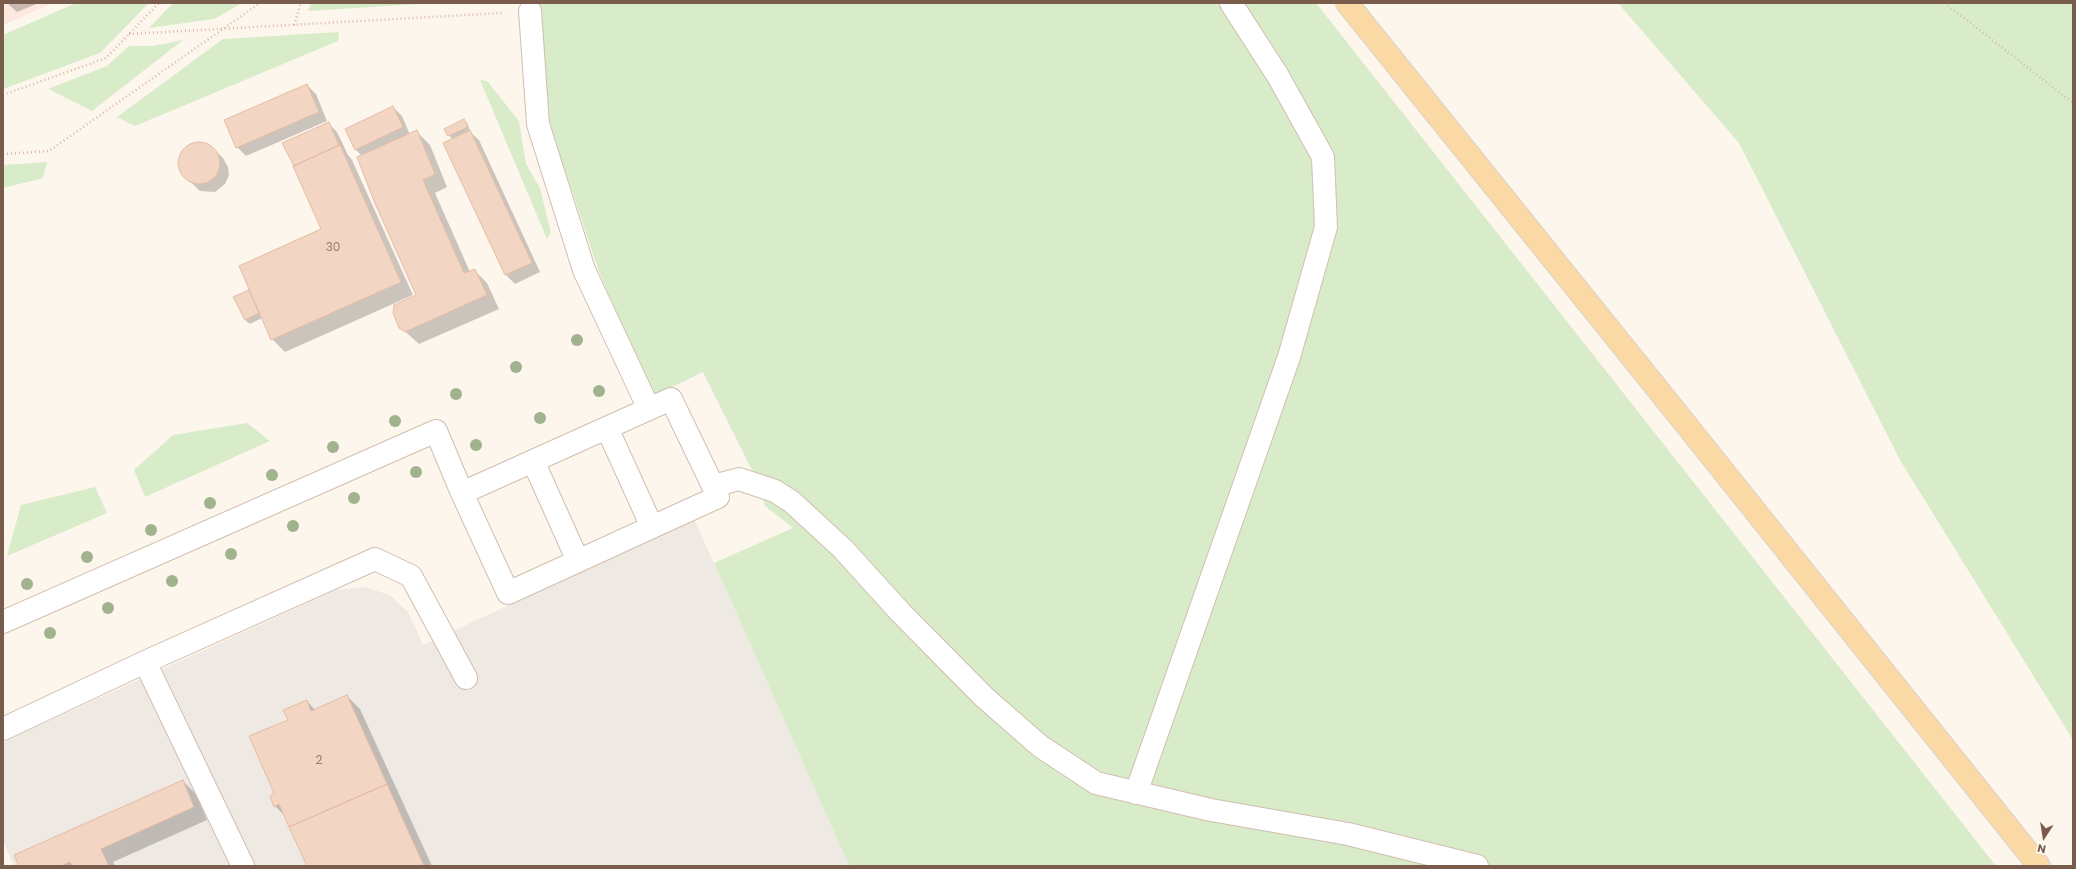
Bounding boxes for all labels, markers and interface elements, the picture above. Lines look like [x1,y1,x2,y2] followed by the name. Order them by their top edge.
[326,241,340,255] house number: 30
[316,754,322,768] house number: 2
[2024,817,2064,857] north arrow
[2036,840,2047,857] text: N

